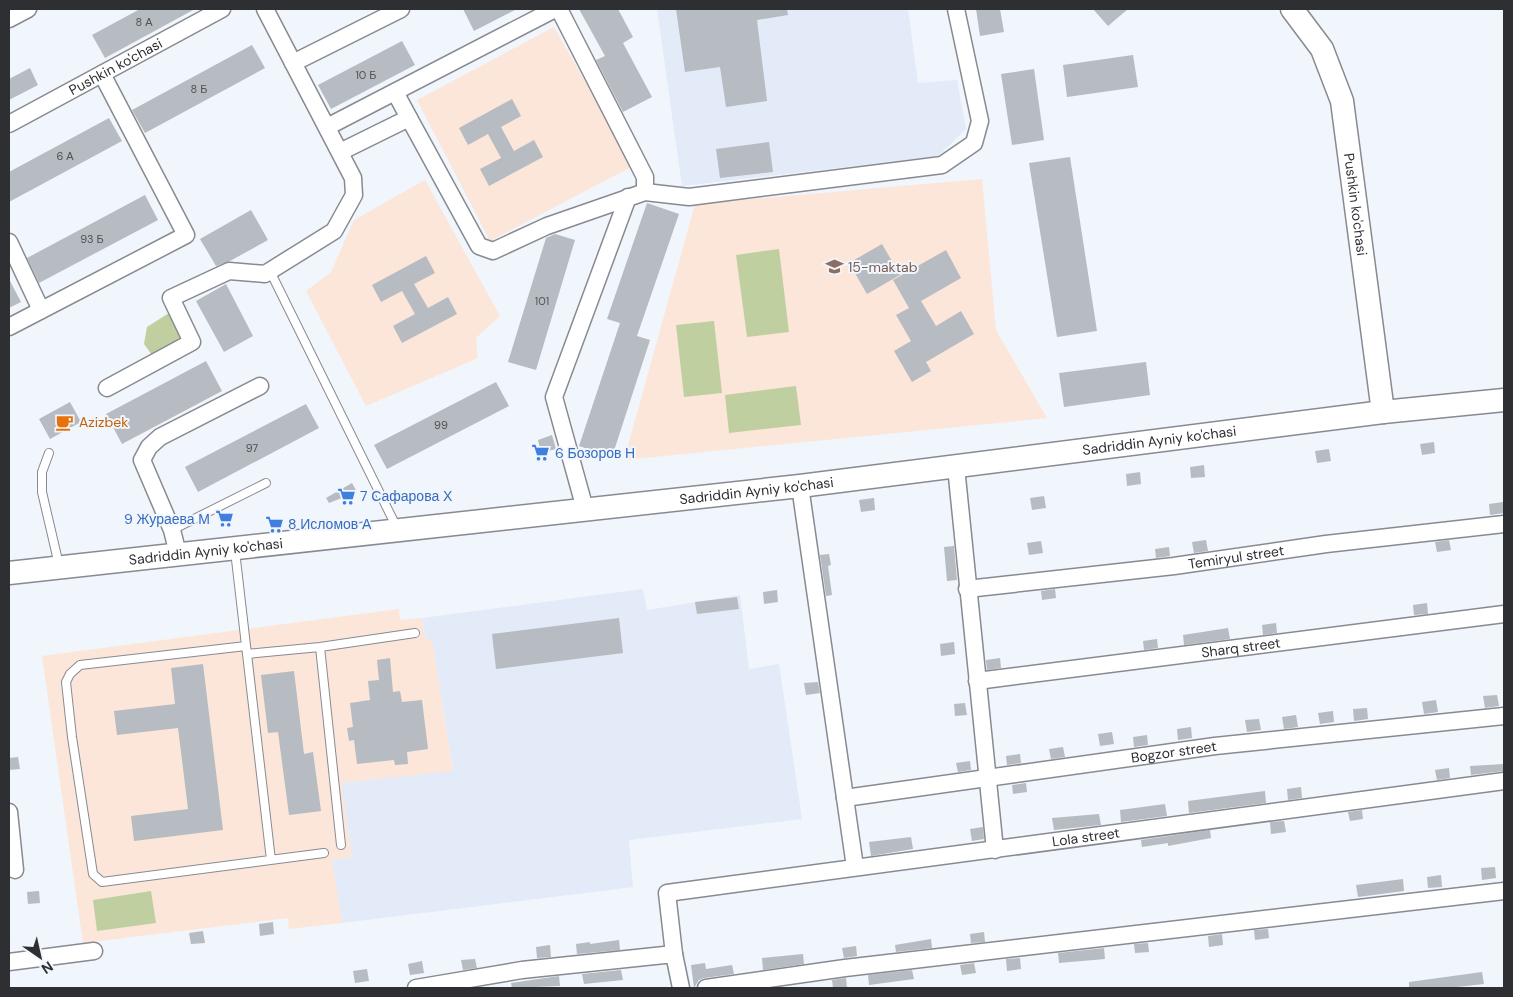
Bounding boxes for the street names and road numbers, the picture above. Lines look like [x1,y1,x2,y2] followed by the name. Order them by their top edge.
[66,34,165,99] street label: Pushkin ko'chasi
[1340,152,1371,257] street label: Pushkin ko'chasi
[1081,422,1237,459] street label: Sadriddin Ayniy ko'chasi
[678,473,835,508] street label: Sadriddin Ayniy ko'chasi
[128,534,284,569] street label: Sadriddin Ayniy ko'chasi
[1187,541,1285,573] street label: Temiryul street
[1200,634,1281,661] street label: Sharq street
[1130,737,1218,767] street label: Bogzor street
[1051,824,1121,850] street label: Lola street

